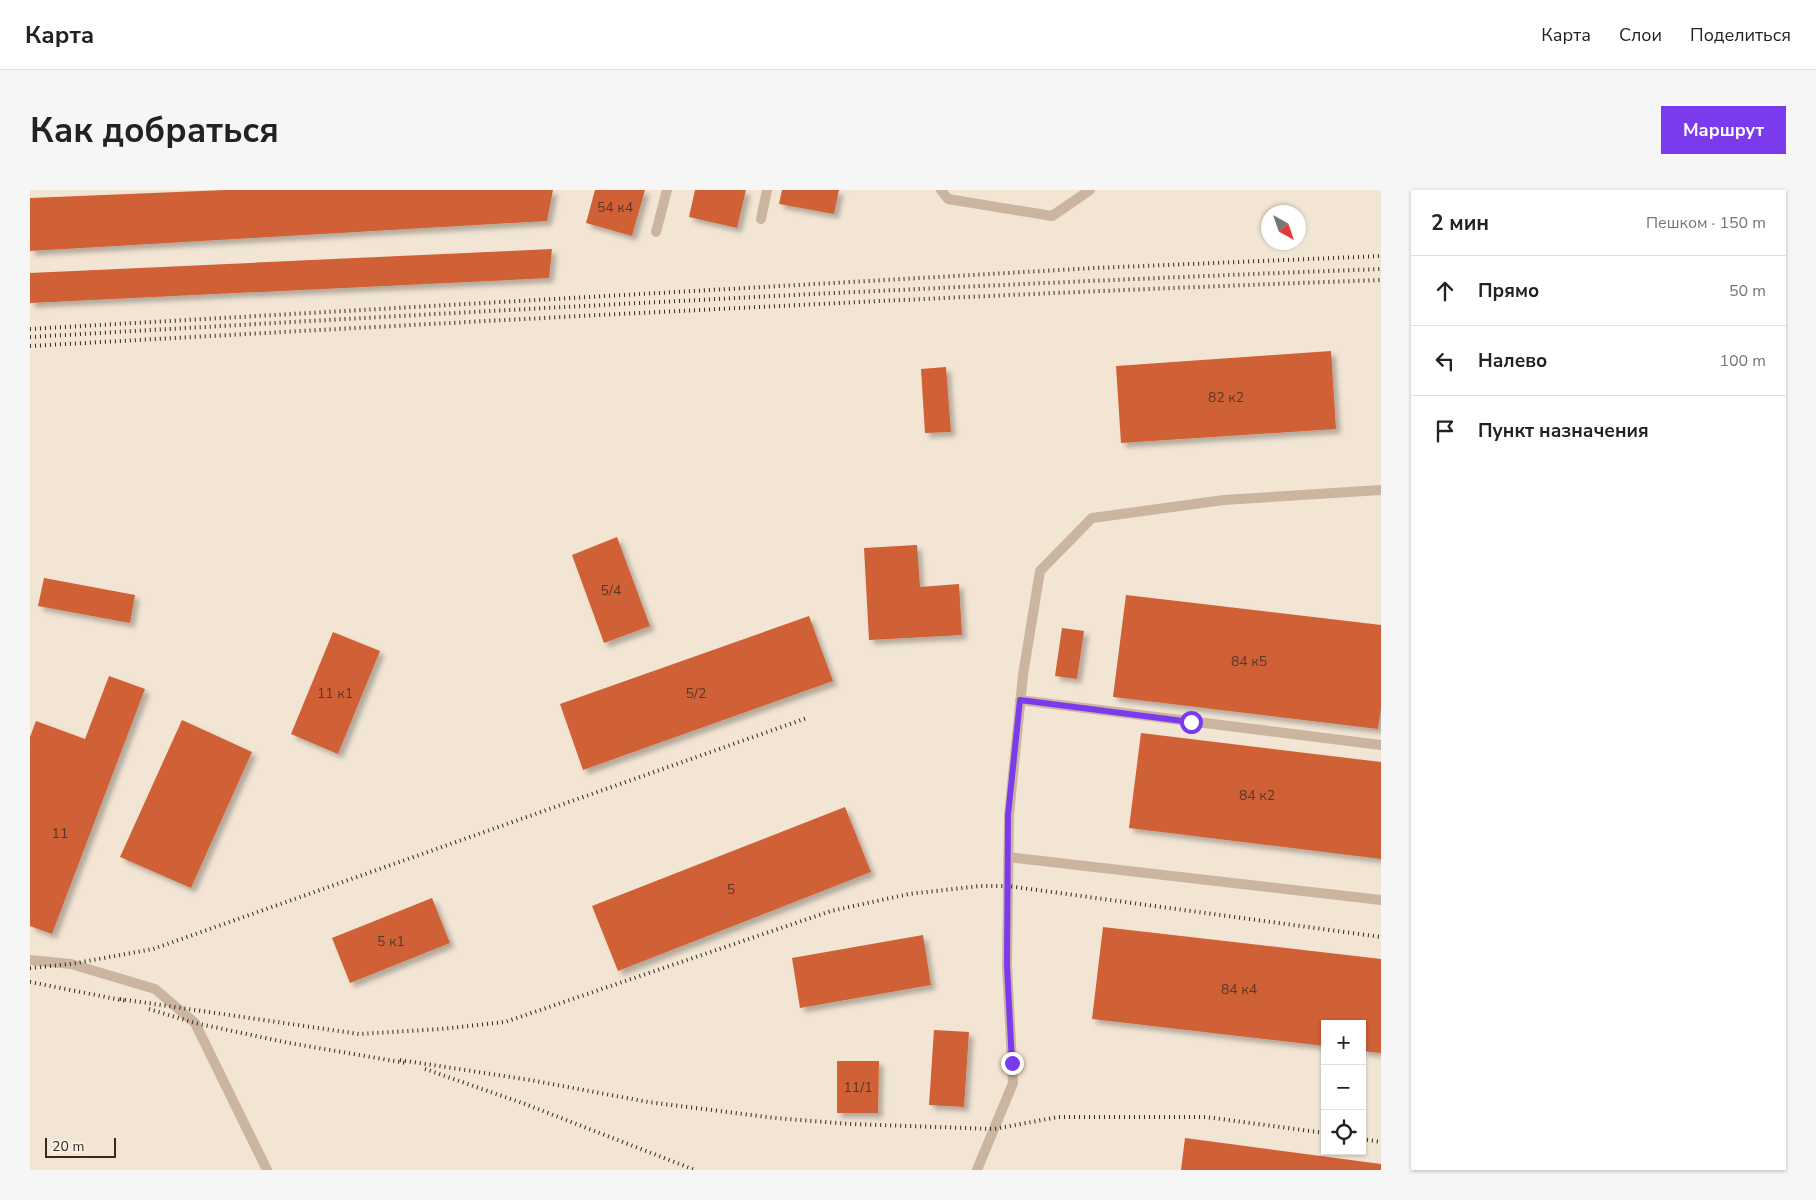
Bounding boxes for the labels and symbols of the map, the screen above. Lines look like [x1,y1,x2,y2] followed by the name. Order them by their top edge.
[597,198,633,217] house number: 54 к4
[1261,205,1306,250] north arrow
[1208,388,1244,407] house number: 82 к2
[601,581,621,600] house number: 5/4
[1231,652,1267,671] house number: 84 к5
[317,684,353,703] house number: 11 к1
[686,684,706,703] house number: 5/2
[1180,711,1203,734] route start
[1239,786,1275,805] house number: 84 к2
[52,824,68,843] house number: 11
[727,880,735,899] house number: 5
[377,932,405,951] house number: 5 к1
[1221,980,1257,999] house number: 84 к4
[1001,1052,1024,1075] route end
[843,1078,873,1097] house number: 11/1
[45,1135,116,1158] scale bar

